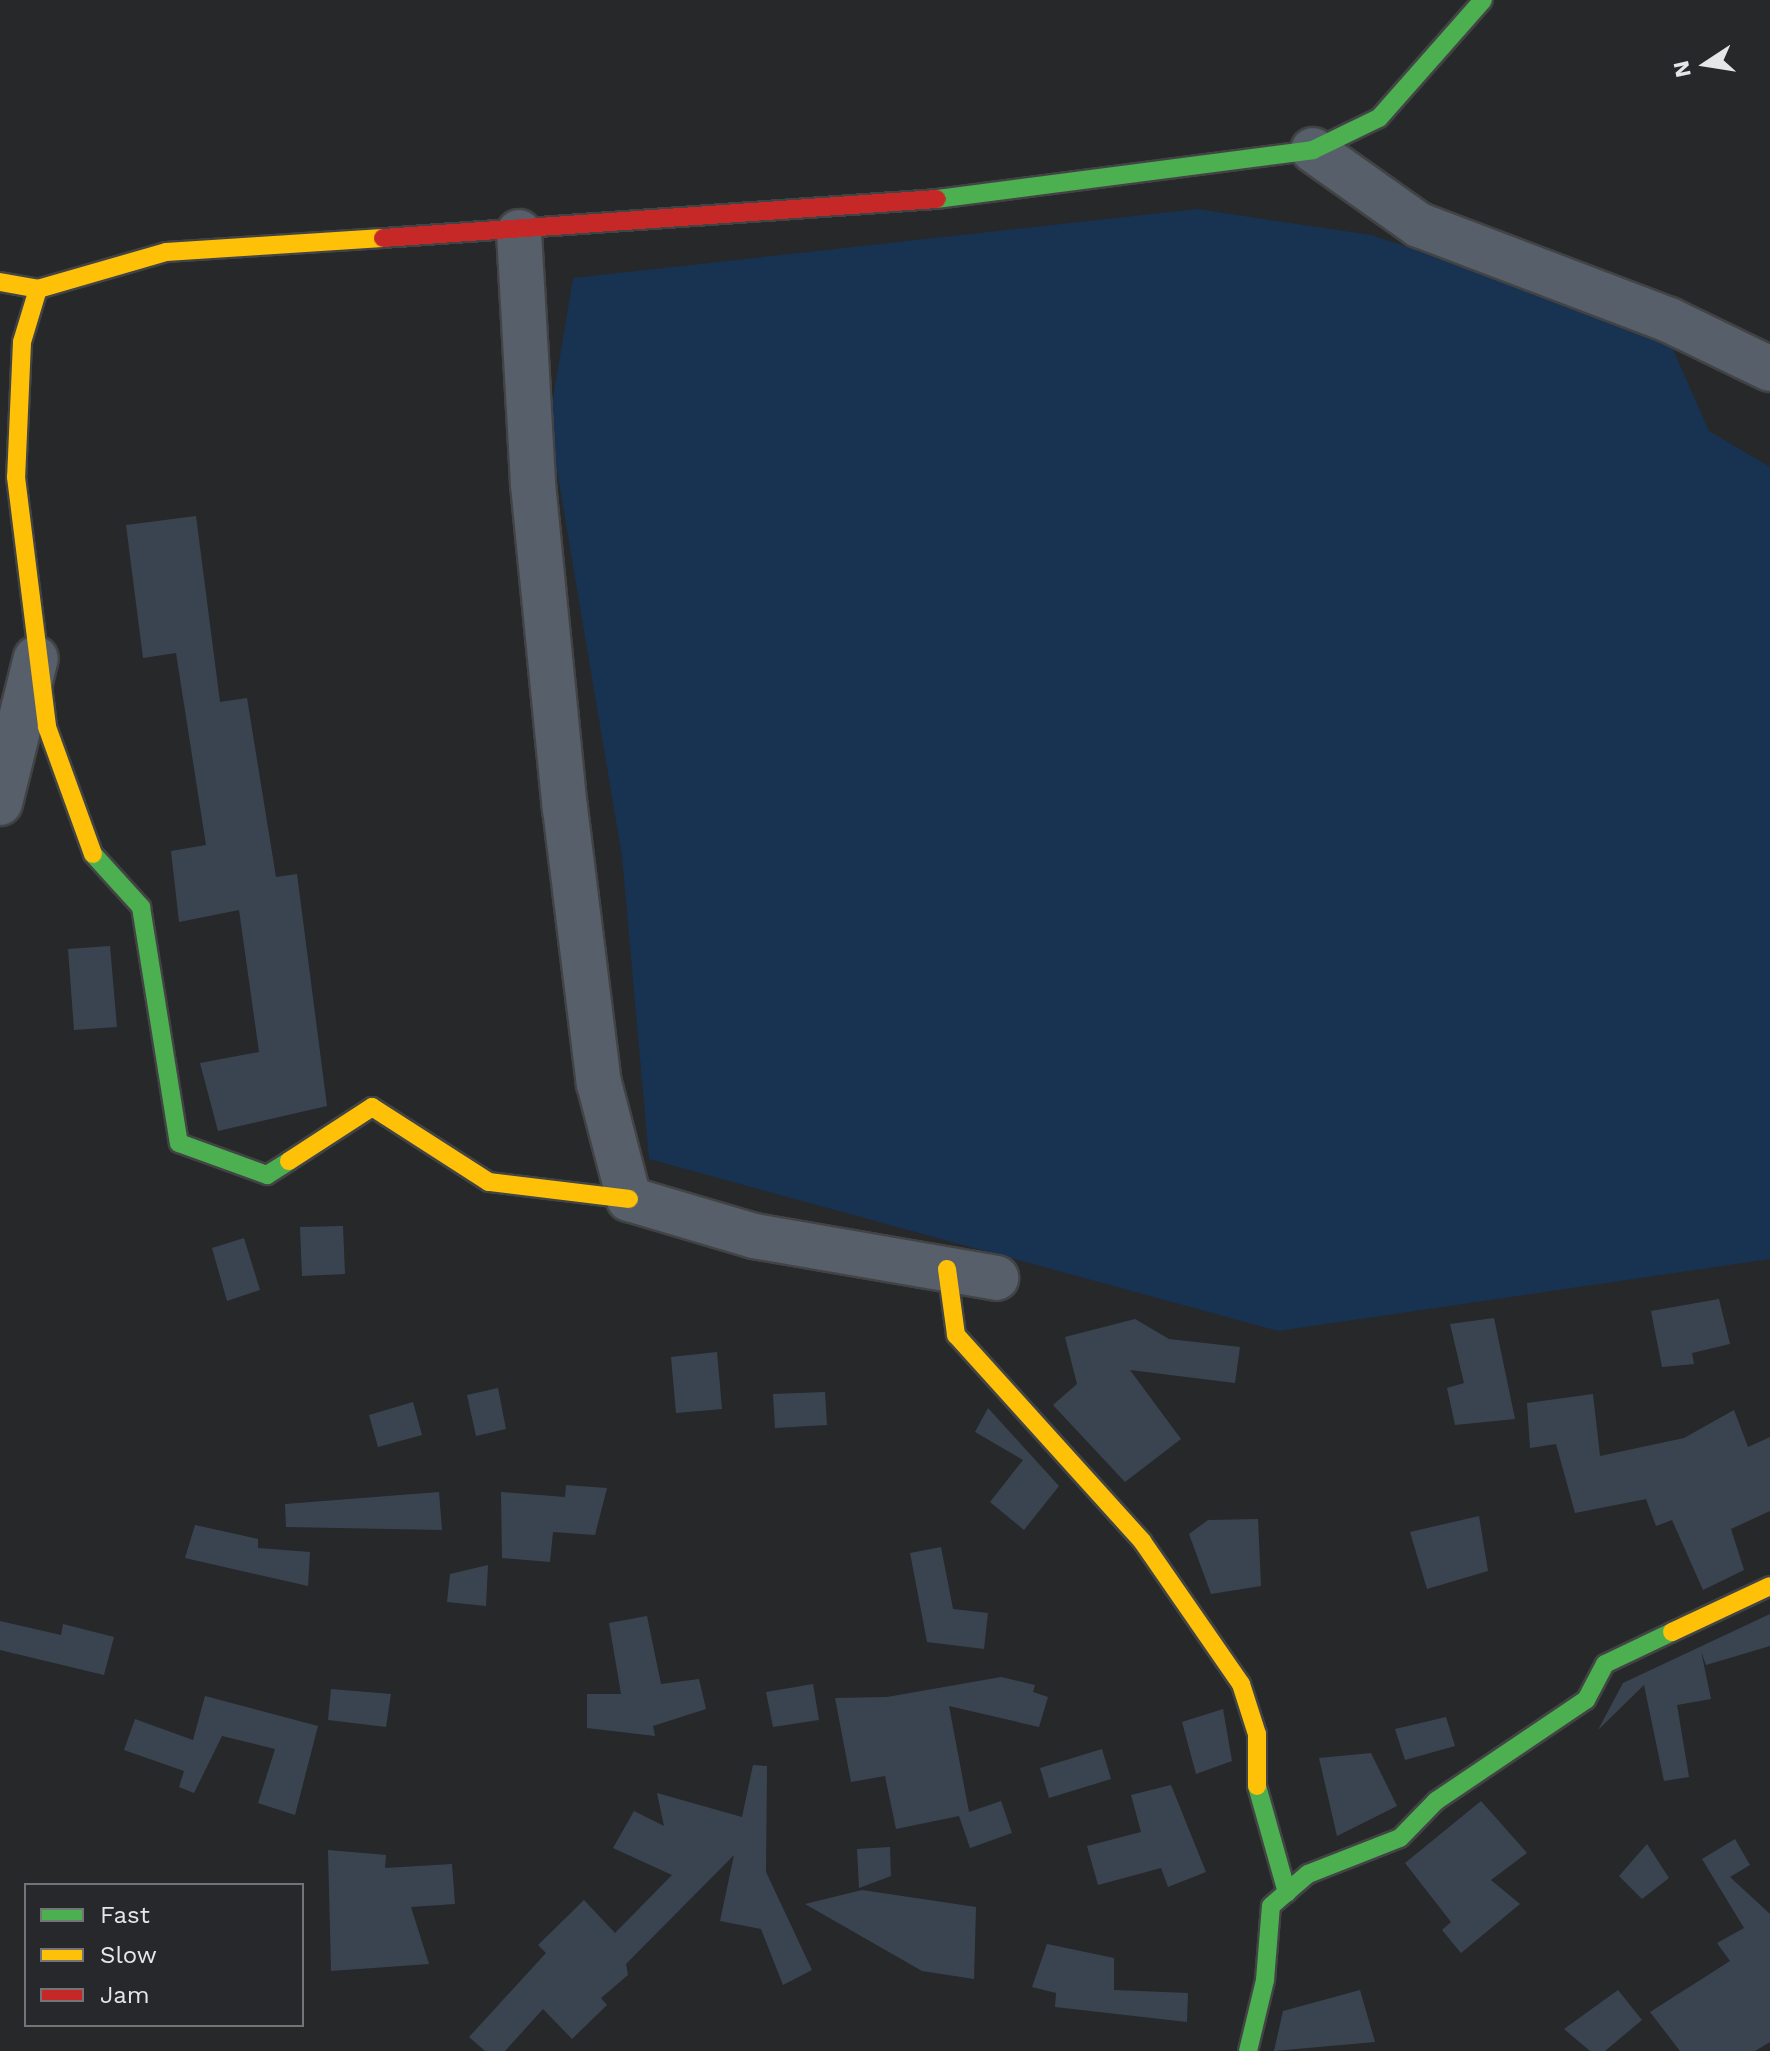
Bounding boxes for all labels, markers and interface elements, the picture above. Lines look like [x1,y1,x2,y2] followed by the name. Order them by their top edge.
[1666,24,1746,104] north arrow
[1668,59,1696,80] text: N
[24,1883,304,2027] legend
[100,1901,150,1929] text: Fast
[100,1941,157,1969] text: Slow
[100,1981,150,2009] text: Jam

